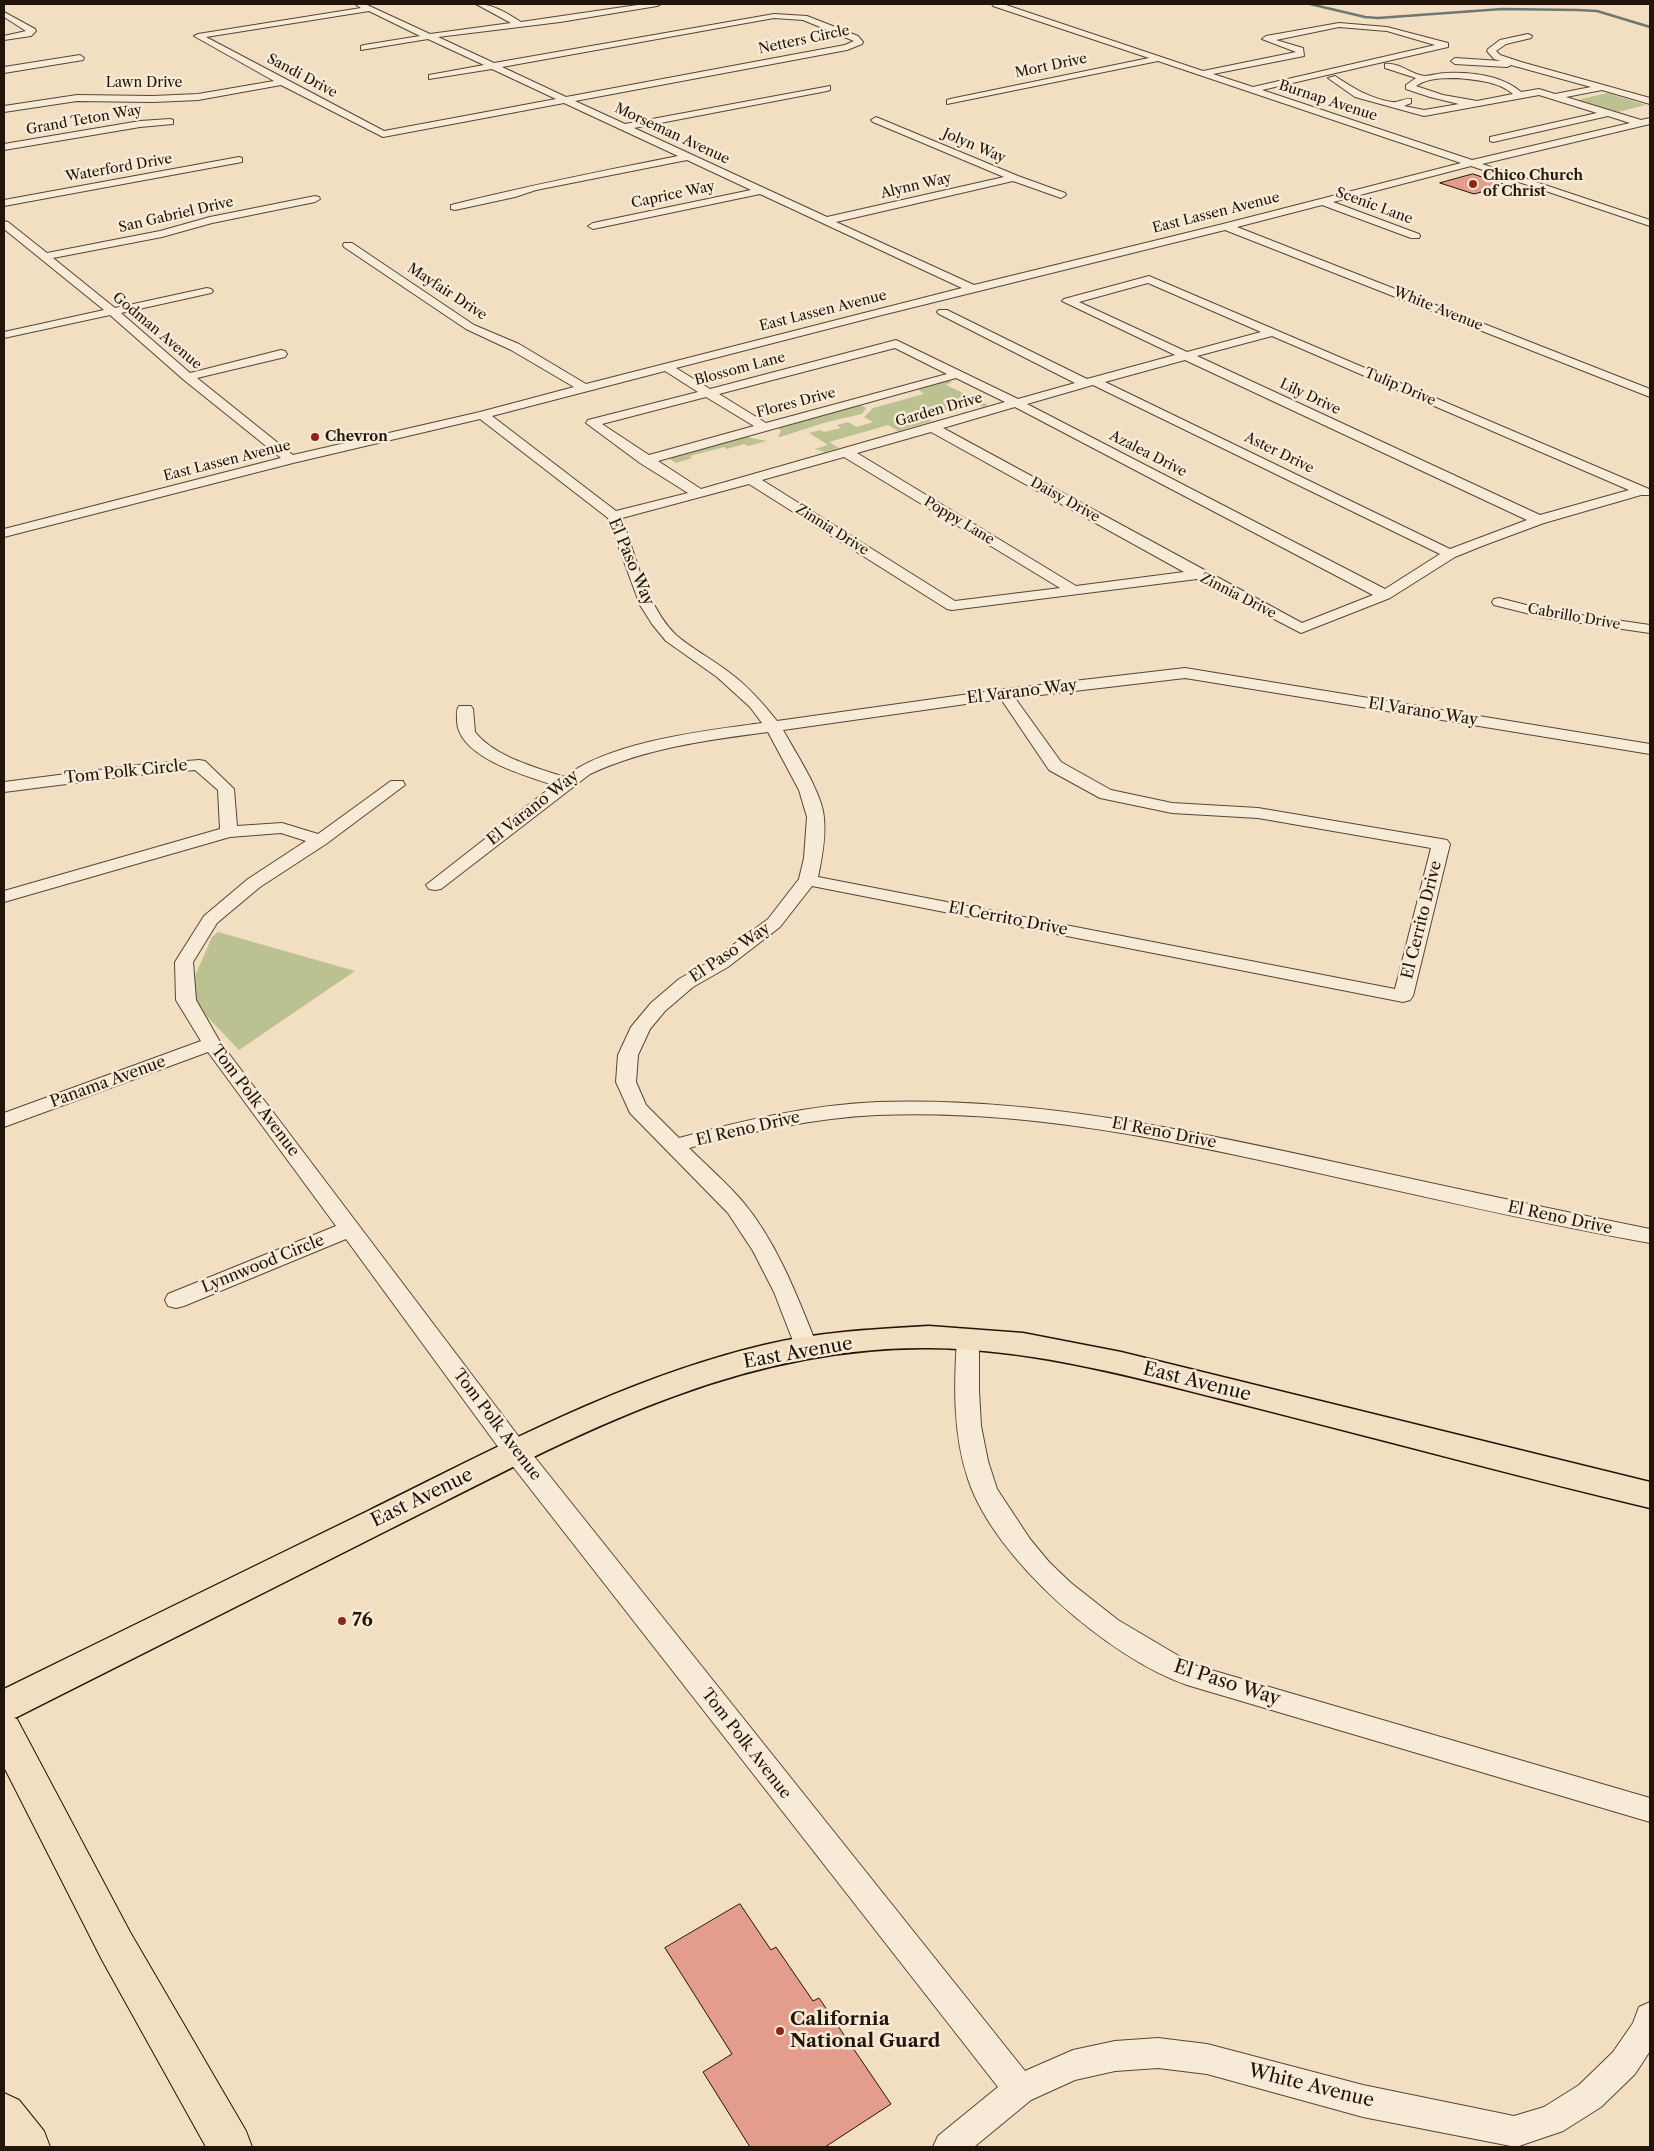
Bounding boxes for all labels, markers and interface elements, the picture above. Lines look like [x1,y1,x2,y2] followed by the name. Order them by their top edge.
[757,22,851,58] street label: Netters Circle
[264,50,340,102] street label: Sandi Drive
[1013,50,1089,82] street label: Mort Drive
[106,75,182,91] street label: Lawn Drive
[1277,77,1379,125] street label: Burnap Avenue
[612,100,732,168] street label: Morseman Avenue
[25,102,143,138] street label: Grand Teton Way
[940,125,1008,167] street label: Jolyn Way
[64,150,174,186] street label: Waterford Drive
[1483,168,1583,200] place label: Chico Church of Christ
[879,170,953,202] street label: Alynn Way
[630,178,716,212] street label: Caprice Way
[1467,178,1479,190] marker: Chico Church of Christ
[1333,184,1415,228] street label: Scenic Lane
[1151,189,1281,237] street label: East Lassen Avenue
[117,194,235,236] street label: San Gabriel Drive
[404,260,490,324] street label: Mayfair Drive
[1391,283,1485,335] street label: White Avenue
[758,287,888,335] street label: East Lassen Avenue
[109,289,205,373] street label: Godman Avenue
[693,349,787,389] street label: Blossom Lane
[1362,364,1438,410] street label: Tulip Drive
[1277,376,1343,418] street label: Lily Drive
[754,384,838,422] street label: Flores Drive
[894,390,984,430] street label: Garden Drive
[1107,427,1189,481] street label: Azalea Drive
[325,429,388,445] place label: Chevron
[1242,429,1316,477] street label: Aster Drive
[309,431,321,443] marker: Chevron
[162,437,292,485] street label: East Lassen Avenue
[1027,474,1103,526] street label: Daisy Drive
[921,493,997,549] street label: Poppy Lane
[792,501,872,559] street label: Zinnia Drive
[604,515,658,609] street label: El Paso Way
[1197,570,1279,622] street label: Zinnia Drive
[1526,601,1622,633] street label: Cabrillo Drive
[966,676,1078,708] street label: El Varano Way
[1367,694,1479,730] street label: El Varano Way
[64,756,188,788] street label: Tom Polk Circle
[483,766,583,850] street label: El Varano Way
[1398,859,1446,981] street label: El Cerrito Drive
[947,898,1069,940] street label: El Cerrito Drive
[686,919,774,987] street label: El Paso Way
[207,1042,303,1160] street label: Tom Polk Avenue
[48,1052,168,1112] street label: Panama Avenue
[694,1108,802,1150] street label: El Reno Drive
[1110,1113,1218,1153] street label: El Reno Drive
[1506,1198,1614,1238] street label: El Reno Drive
[199,1231,327,1297] street label: Lynnwood Circle
[742,1332,854,1374] street label: East Avenue
[1141,1358,1253,1406] street label: East Avenue
[449,1366,545,1484] street label: Tom Polk Avenue
[367,1464,477,1532] street label: East Avenue
[352,1610,373,1632] place label: 76
[336,1615,348,1627] marker: 76
[1171,1655,1283,1711] street label: El Paso Way
[697,1685,795,1803] street label: Tom Polk Avenue
[790,2009,940,2053] place label: California National Guard
[774,2025,786,2037] marker: California National Guard
[1246,2059,1376,2113] street label: White Avenue

